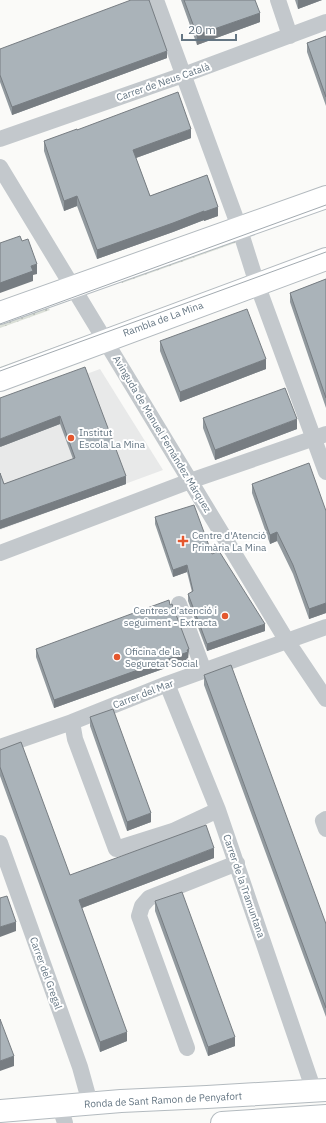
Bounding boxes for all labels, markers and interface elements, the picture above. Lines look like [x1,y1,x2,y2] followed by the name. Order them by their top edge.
[182,16,236,42] scale bar
[188,22,216,37] text: 20 m
[115,60,212,104] street label: Carrer de Neus Català
[121,298,206,340] street label: Rambla de La Mina
[110,353,214,515] street label: Avinguda de Manuel Fernández Márquez
[79,426,146,451] place label: Institut Escola La Mina
[66,433,76,443] marker: Institut Escola La Mina
[192,529,267,554] place label: Centre d'Atenció Primària La Mina
[177,535,189,547] marker: Centre d'Atenció Primària La Mina
[124,604,218,629] place label: Centres d’atenció i seguiment - Extracta
[220,611,230,621] marker: Centres d’atenció i seguiment - Extracta
[125,645,198,670] place label: Oficina de la Seguretat Social
[112,652,122,662] marker: Oficina de la Seguretat Social
[111,676,175,712] street label: Carrer del Mar
[220,833,268,940] street label: Carrer de la Tramuntana
[27,935,65,1011] street label: Carrer del Gregal
[84,1089,243,1111] street label: Ronda de Sant Ramon de Penyafort

